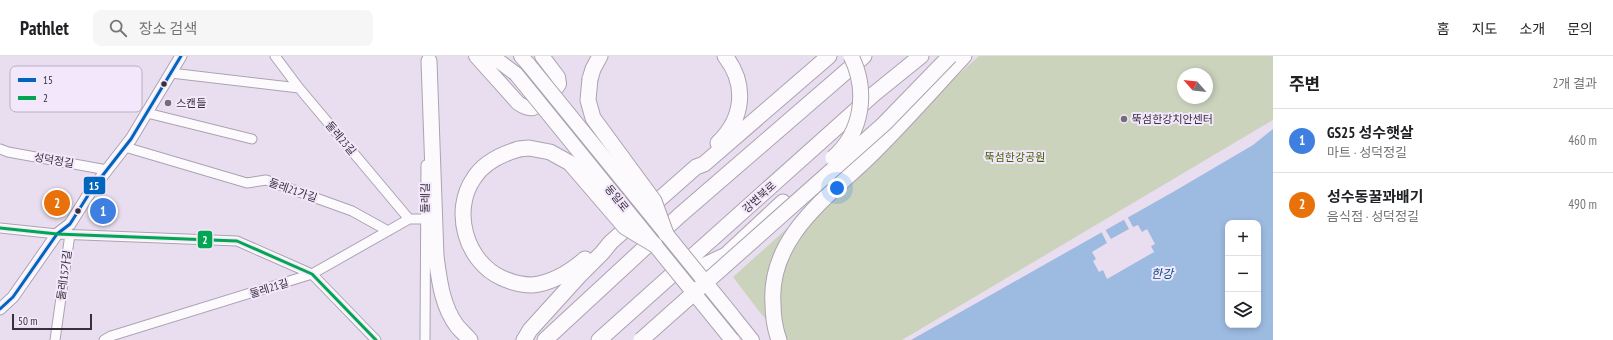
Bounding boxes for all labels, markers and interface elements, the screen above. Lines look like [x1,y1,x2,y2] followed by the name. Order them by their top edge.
[93,10,373,46] search box
[20,16,69,40] text: Pathlet
[107,17,129,39] icon: search
[139,19,197,38] text: 장소 검색
[1437,20,1450,38] text: 홈
[1472,20,1497,38] text: 지도
[1519,20,1545,38] text: 소개
[1567,20,1593,38] text: 문의
[10,66,142,112] legend
[1177,68,1213,104] north arrow
[43,73,53,87] text: 15
[1289,73,1320,95] text: 주변
[1553,75,1597,92] text: 2개 결과
[159,79,169,89] unlabelled marker
[43,91,48,105] text: 2
[176,96,206,110] place label: 스캔들
[163,98,173,108] marker: 스캔들
[1132,112,1213,126] place label: 뚝섬한강치안센터
[1119,114,1129,124] marker: 뚝섬한강치안센터
[323,118,359,158] street label: 둘레23길
[1327,123,1414,142] text: GS25 성수햇살
[1299,132,1305,149] text: 1
[1568,132,1597,149] text: 460 m
[1327,144,1407,161] text: 마트 · 성덕정길
[33,150,75,170] street label: 성덕정길
[985,150,1045,164] park label: 뚝섬한강공원
[267,175,319,205] street label: 둘레21가길
[83,176,106,195] line badge: 15
[739,178,779,216] street label: 강변북로
[827,178,847,198] your location
[89,179,99,193] text: 15
[602,182,632,214] street label: 동일로
[418,183,432,213] street label: 둘레길
[1327,187,1424,206] text: 성수동꿀꽈배기
[44,188,70,218] pin: 2
[90,196,116,226] pin: 1
[1299,196,1305,213] text: 2
[1568,196,1597,213] text: 490 m
[73,206,83,216] unlabelled marker
[1327,208,1419,225] text: 음식점 · 성덕정길
[1225,220,1261,328] map controls
[1225,220,1261,256] button: +
[197,230,213,249] line badge: 2
[202,233,208,247] text: 2
[54,249,74,301] street label: 둘레15가길
[1225,256,1261,292] button: −
[1151,266,1175,281] water label: 한강
[248,275,290,301] street label: 둘레21길
[1225,292,1261,328] button: layers
[12,312,92,331] scale bar
[18,314,37,328] text: 50 m

